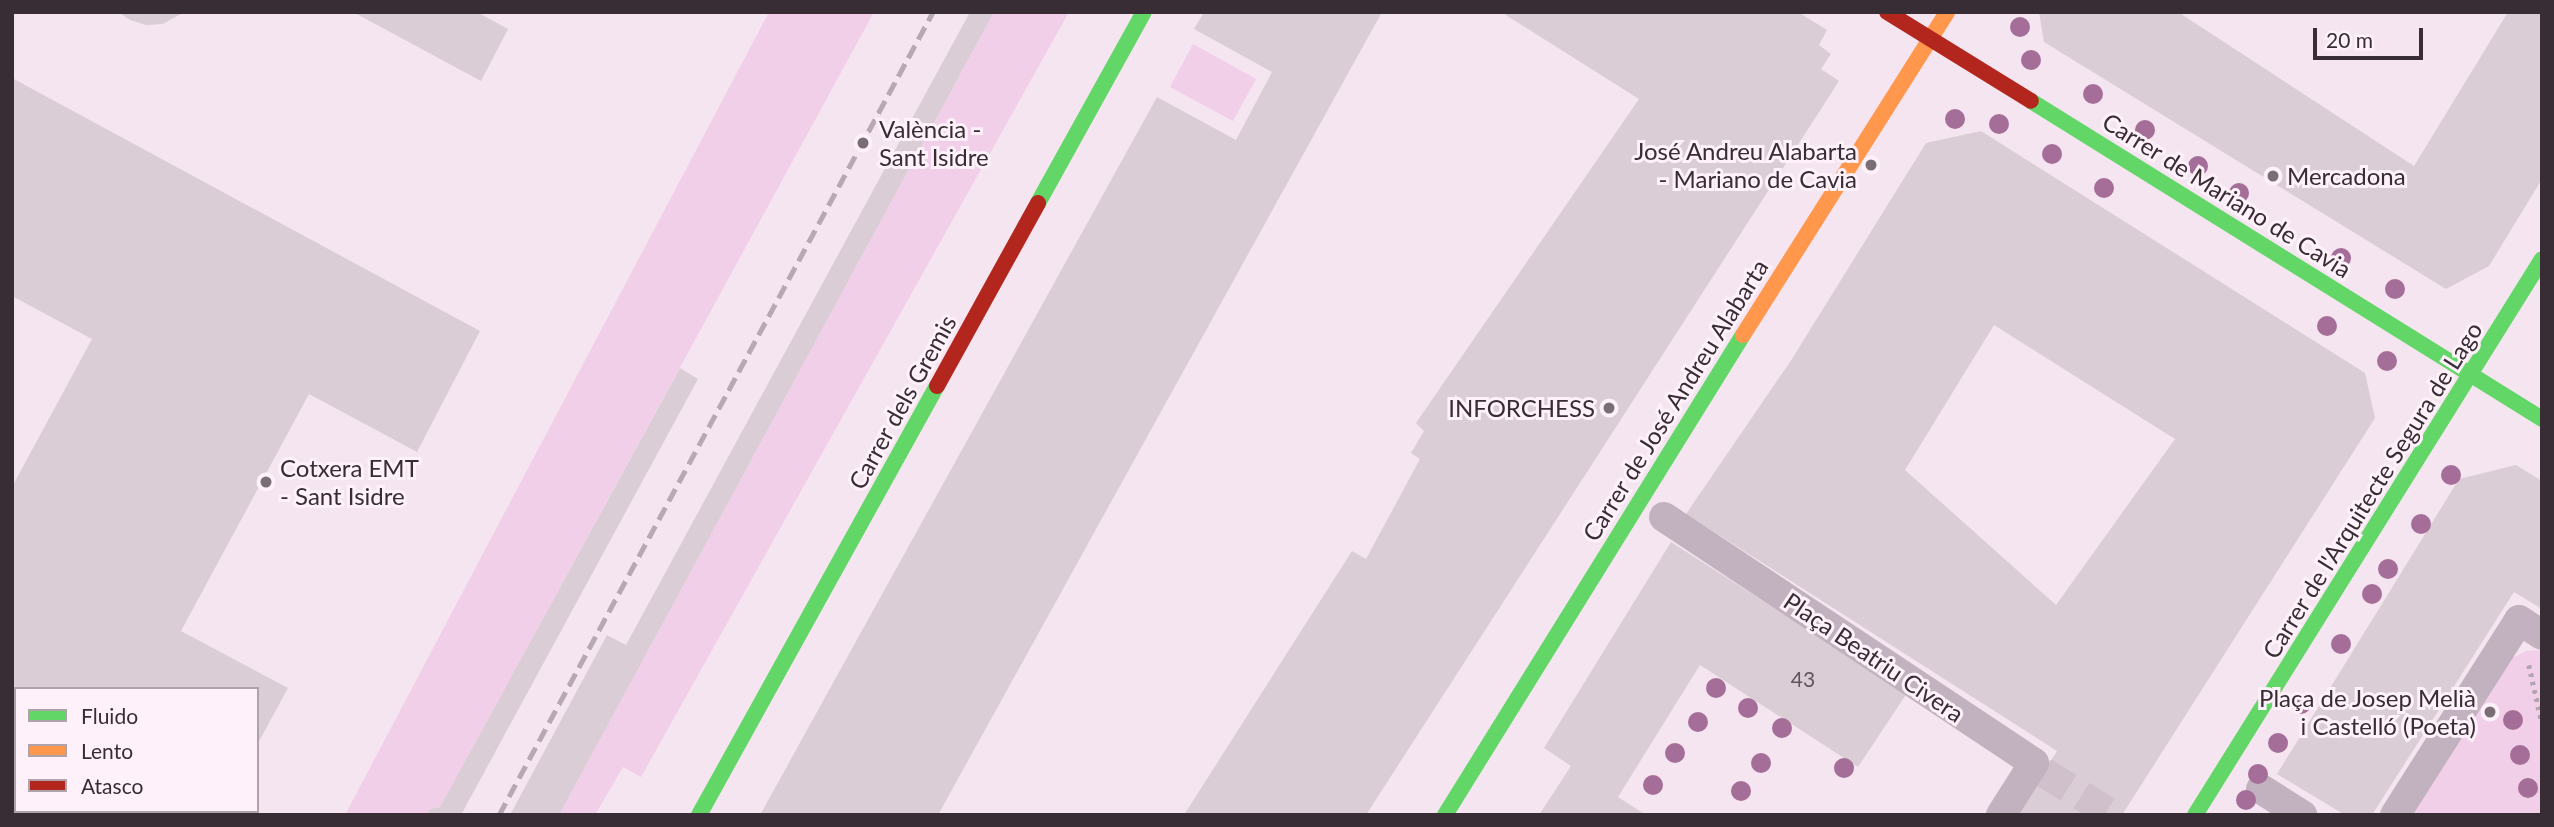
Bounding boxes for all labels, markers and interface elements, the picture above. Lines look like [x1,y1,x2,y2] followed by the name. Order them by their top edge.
[2316,14,2426,58] scale bar
[2326,27,2373,52] text: 20 m
[2097,106,2357,284] street label: Carrer de Mariano de Cavia
[879,115,989,171] place label: València - Sant Isidre
[853,133,873,153] marker: València - Sant Isidre
[1633,137,1857,193] place label: José Andreu Alabarta - Mariano de Cavia
[1863,157,1879,173] marker: José Andreu Alabarta - Mariano de Cavia
[2287,162,2406,190] place label: Mercadona
[2265,168,2281,184] marker: Mercadona
[1576,253,1774,547] street label: Carrer de José Andreu Alabarta
[842,310,962,494] street label: Carrer dels Gremis
[2256,316,2488,664] street label: Carrer de l'Arquitecte Segura de Lago
[1448,394,1595,422] place label: INFORCHESS
[1601,400,1617,416] marker: INFORCHESS
[280,454,419,510] place label: Cotxera EMT - Sant Isidre
[258,474,274,490] marker: Cotxera EMT - Sant Isidre
[1779,586,1969,728] street label: Plaça Beatriu Civera
[1791,666,1815,692] house number: 43
[2258,684,2476,740] place label: Plaça de Josep Melià i Castelló (Poeta)
[14,687,259,813] legend
[81,703,138,728] text: Fluido
[2482,704,2498,720] marker: Plaça de Josep Melià i Castelló (Poeta)
[81,738,133,763] text: Lento
[81,773,143,798] text: Atasco

